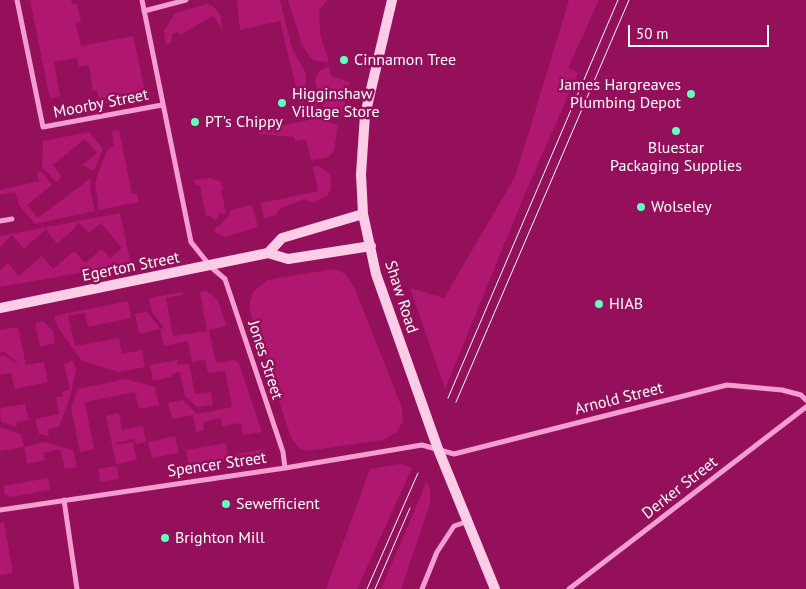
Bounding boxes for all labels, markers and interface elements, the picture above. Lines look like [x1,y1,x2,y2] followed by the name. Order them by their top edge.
[631,15,772,47] scale bar
[636,24,669,43] text: 50 m
[354,50,456,70] place label: Cinnamon Tree
[338,54,350,66] marker: Cinnamon Tree
[560,75,681,113] place label: James Hargreaves Plumbing Depot
[292,84,380,122] place label: Higginshaw Village Store
[52,85,150,123] street label: Moorby Street
[685,88,697,100] marker: James Hargreaves Plumbing Depot
[276,97,288,109] marker: Higginshaw Village Store
[205,112,283,132] place label: PT's Chippy
[189,116,201,128] marker: PT's Chippy
[670,125,682,137] marker: Bluestar Packaging Supplies
[610,138,742,176] place label: Bluestar Packaging Supplies
[651,197,712,217] place label: Wolseley
[635,201,647,213] marker: Wolseley
[81,248,181,286] street label: Egerton Street
[380,258,422,336] street label: Shaw Road
[609,294,643,314] place label: HIAB
[593,298,605,310] marker: HIAB
[243,318,287,402] street label: Jones Street
[573,379,665,419] street label: Arnold Street
[166,449,268,481] street label: Spencer Street
[639,453,721,523] street label: Derker Street
[236,494,320,514] place label: Sewefficient
[220,498,232,510] marker: Sewefficient
[175,528,265,548] place label: Brighton Mill
[159,532,171,544] marker: Brighton Mill

